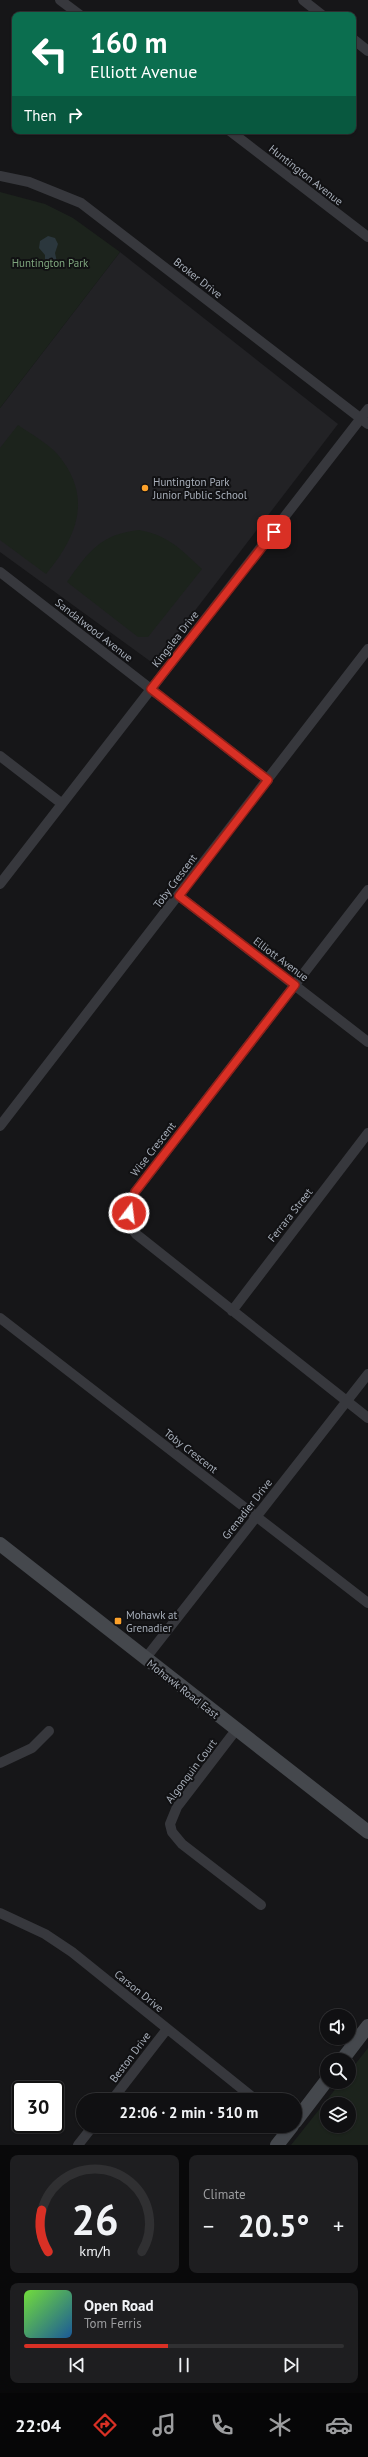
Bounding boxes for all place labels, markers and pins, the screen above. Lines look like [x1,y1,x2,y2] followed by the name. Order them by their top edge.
[152,475,248,502] place label: Huntington Park Junior Public School
[140,483,150,493] marker: Huntington Park Junior Public School
[257,515,291,549] pin
[126,1608,177,1635] place label: Mohawk at Grenadier
[113,1616,123,1626] marker: Mohawk at Grenadier

